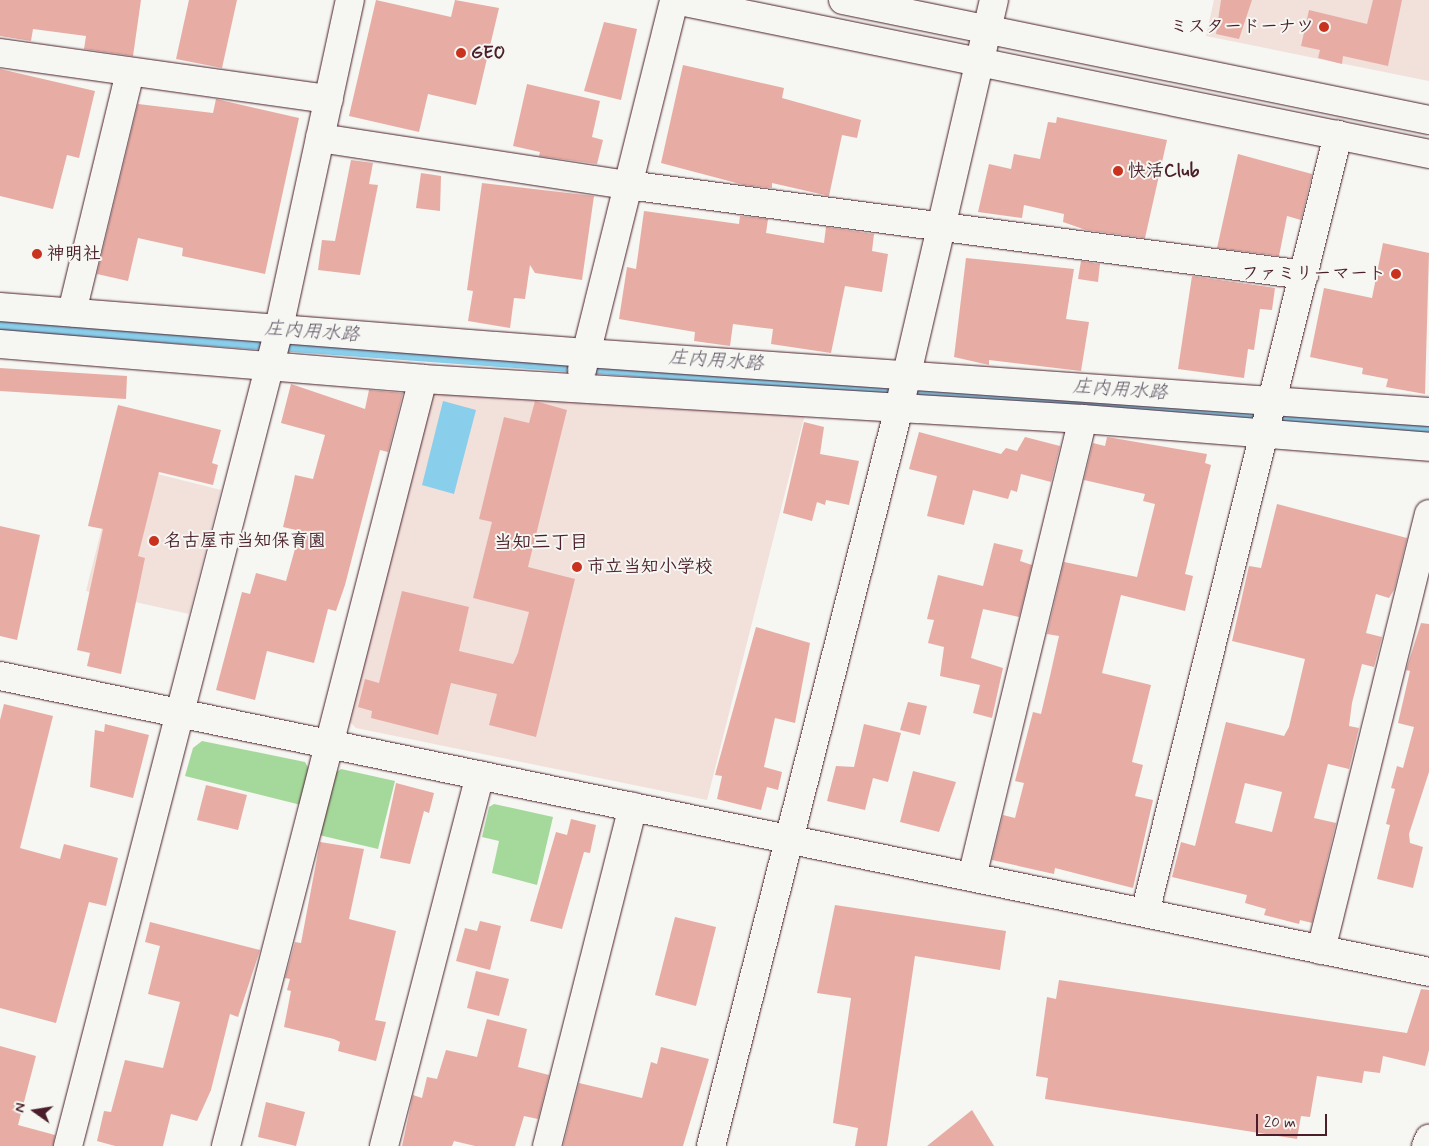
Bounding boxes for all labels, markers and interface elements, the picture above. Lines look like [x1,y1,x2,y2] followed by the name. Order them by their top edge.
[1170,16,1314,38] place label: ミスタードーナツ
[1318,21,1330,33] marker: ミスタードーナツ
[471,42,505,64] place label: GEO
[455,47,467,59] marker: GEO
[1128,160,1199,182] place label: 快活Club
[1112,165,1124,177] marker: 快活Club
[47,243,101,265] place label: 神明社
[31,248,43,260] marker: 神明社
[1242,263,1386,285] place label: ファミリーマート
[1390,268,1402,280] marker: ファミリーマート
[264,317,360,347] water label: 庄内用水路
[668,346,764,376] water label: 庄内用水路
[1072,375,1168,405] water label: 庄内用水路
[164,530,326,552] place label: 名古屋市当知保育園
[494,532,588,554] district label: 当知三丁目
[148,535,160,547] marker: 名古屋市当知保育園
[587,556,713,578] place label: 市立当知小学校
[571,561,583,573] marker: 市立当知小学校
[10,1086,60,1136] north arrow
[11,1101,30,1114] text: N
[1259,1104,1330,1136] scale bar
[1264,1113,1296,1133] text: 20 m

